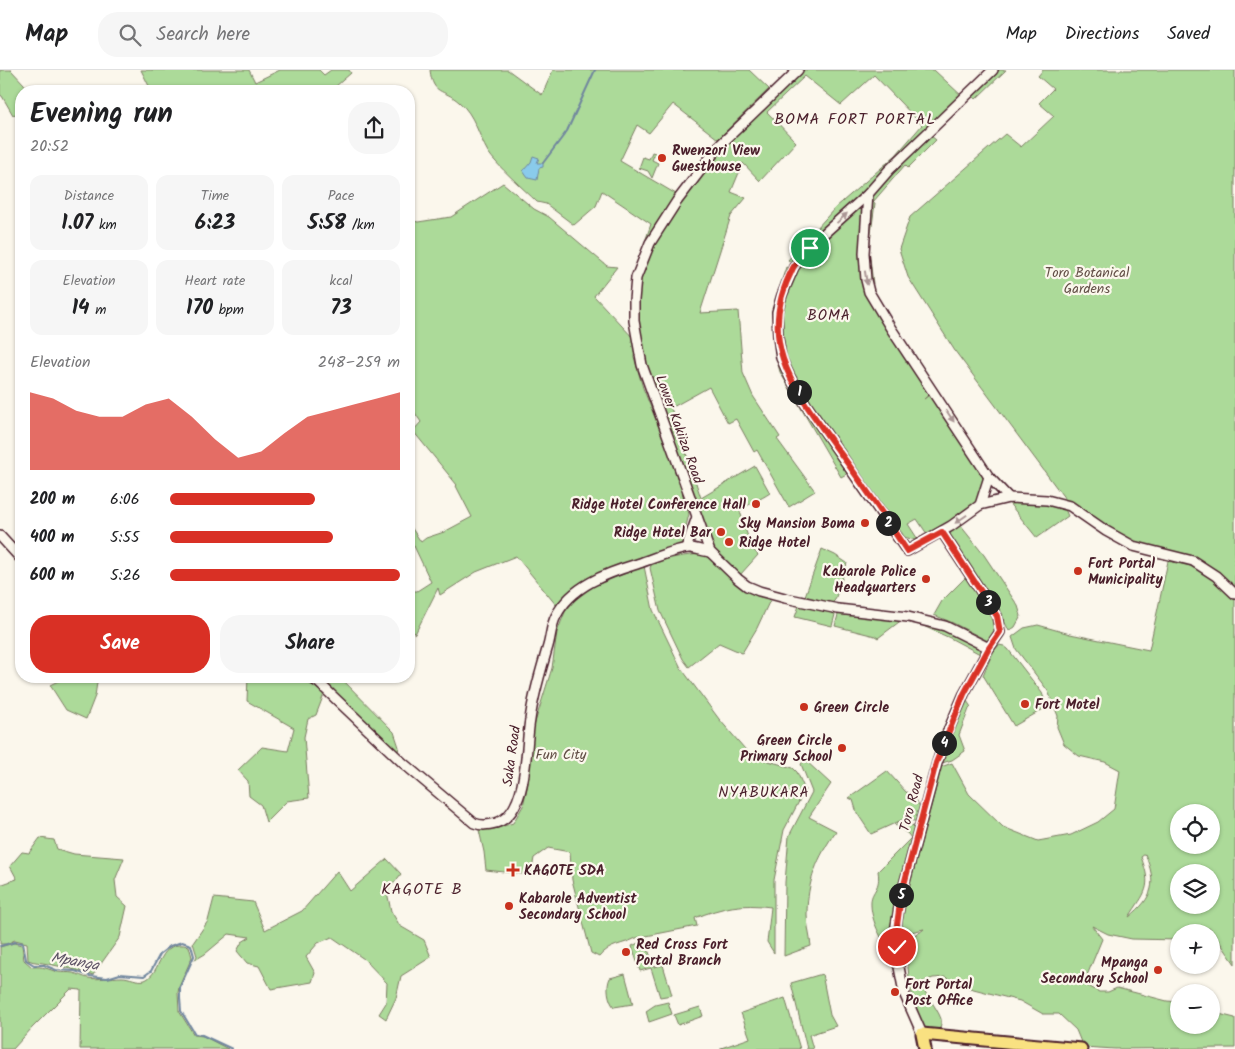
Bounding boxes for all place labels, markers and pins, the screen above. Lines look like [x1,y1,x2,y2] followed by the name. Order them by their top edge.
[672,140,761,178] place label: Rwenzori View Guesthouse
[656,152,668,164] marker: Rwenzori View Guesthouse
[789,227,831,269] pin
[786,380,812,404] pin: 1
[572,494,746,516] place label: Ridge Hotel Conference Hall
[750,498,762,510] marker: Ridge Hotel Conference Hall
[876,510,900,536] pin: 2
[739,513,855,535] place label: Sky Mansion Boma
[859,517,871,529] marker: Sky Mansion Boma
[614,522,712,544] place label: Ridge Hotel Bar
[715,526,727,538] marker: Ridge Hotel Bar
[739,532,810,554] place label: Ridge Hotel
[723,536,735,548] marker: Ridge Hotel
[1088,553,1164,591] place label: Fort Portal Municipality
[823,561,916,599] place label: Kabarole Police Headquarters
[1072,565,1084,577] marker: Fort Portal Municipality
[920,573,932,585] marker: Kabarole Police Headquarters
[976,590,1000,614] pin: 3
[1035,694,1100,716] place label: Fort Motel
[814,697,889,719] place label: Green Circle
[1019,698,1031,710] marker: Fort Motel
[798,701,810,713] marker: Green Circle
[740,730,832,768] place label: Green Circle Primary School
[932,730,956,756] pin: 4
[836,742,848,754] marker: Green Circle Primary School
[524,860,605,882] place label: KAGOTE SDA
[506,863,520,877] marker: KAGOTE SDA
[888,882,914,908] pin: 5
[519,888,637,926] place label: Kabarole Adventist Secondary School
[503,900,515,912] marker: Kabarole Adventist Secondary School
[876,926,918,968] pin
[636,934,729,972] place label: Red Cross Fort Portal Branch
[620,946,632,958] marker: Red Cross Fort Portal Branch
[1041,952,1148,990] place label: Mpanga Secondary School
[1152,964,1164,976] marker: Mpanga Secondary School
[905,974,973,1012] place label: Fort Portal Post Office
[889,986,901,998] marker: Fort Portal Post Office

